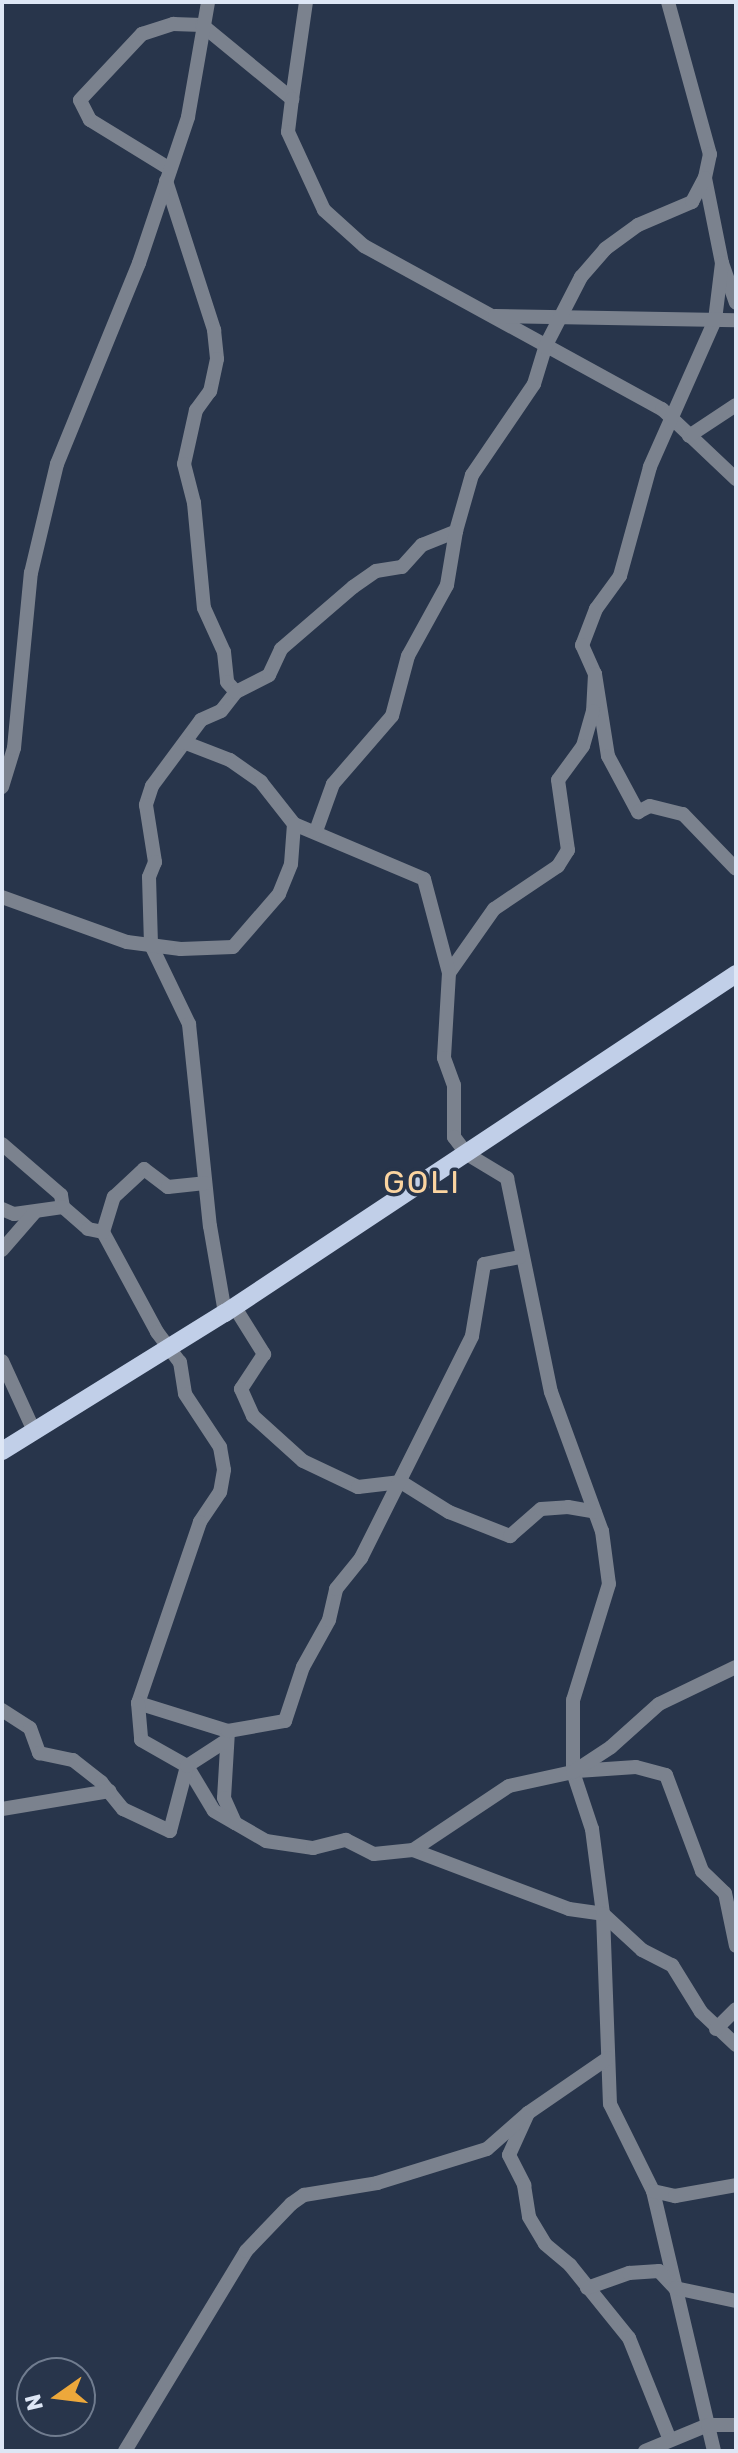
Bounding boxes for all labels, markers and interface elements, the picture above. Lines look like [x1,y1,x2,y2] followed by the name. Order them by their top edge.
[383,1163,461,1201] district label: GOLI
[16,2357,96,2437] north arrow
[19,2392,49,2413] text: N

